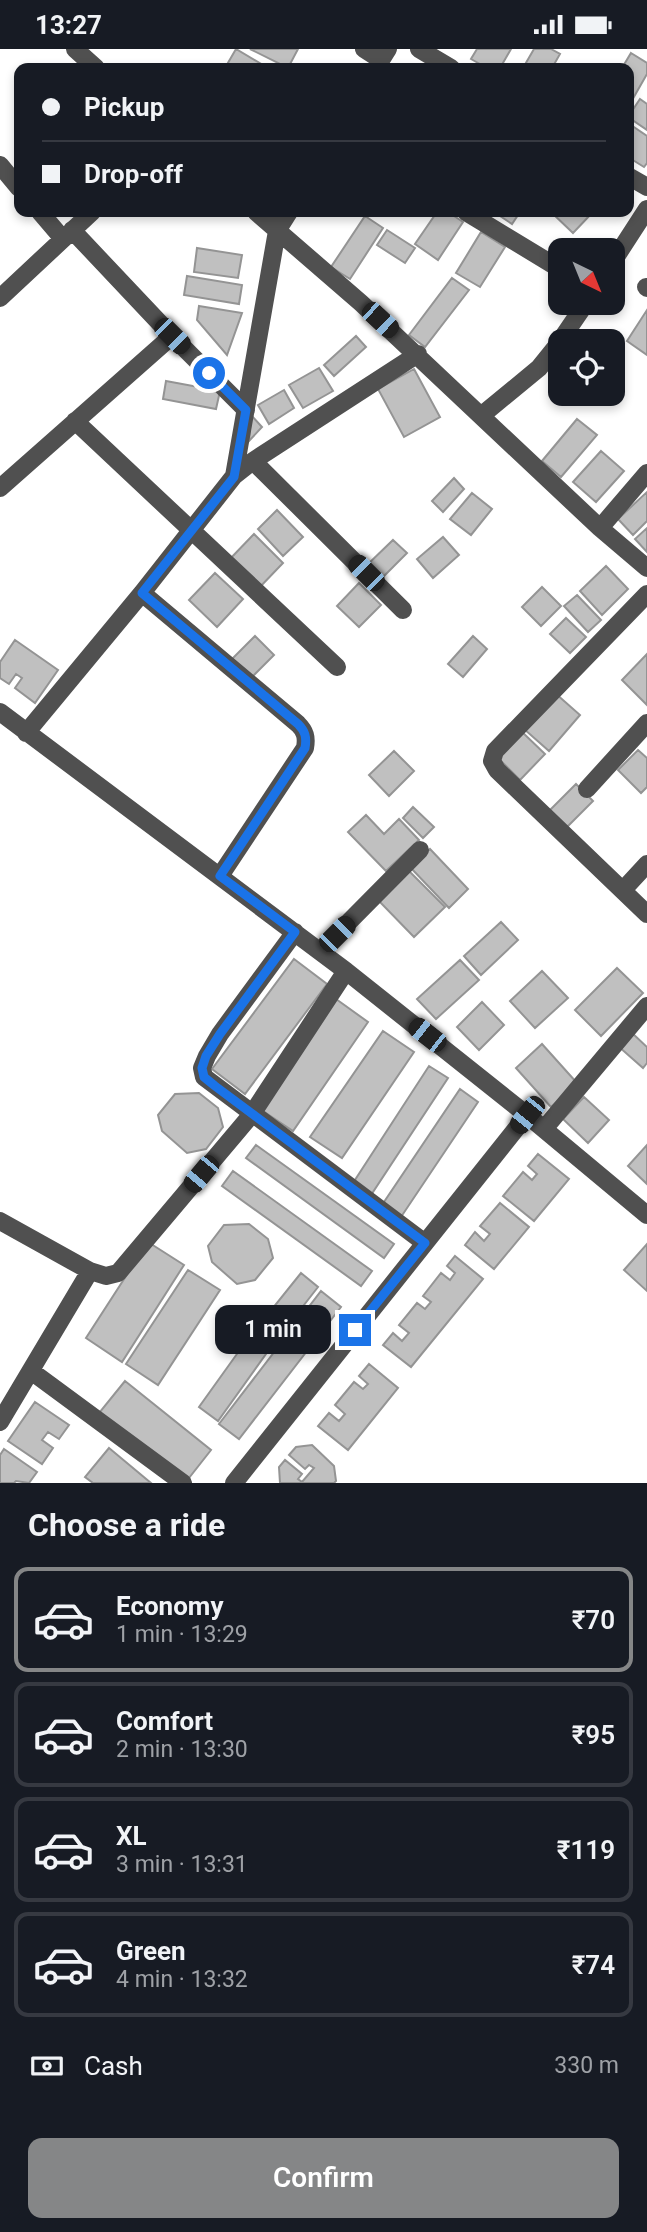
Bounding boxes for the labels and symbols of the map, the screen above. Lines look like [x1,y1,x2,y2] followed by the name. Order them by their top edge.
[548,238,625,315] north arrow
[358,298,403,342] car
[150,314,195,358] car
[193,357,225,389] route start
[344,551,389,595] car
[315,912,360,956] car
[404,1014,451,1056] car
[506,1092,549,1138] car
[180,1151,223,1197] car
[215,1305,330,1355] callout: 1 min
[339,1314,371,1346] route end

